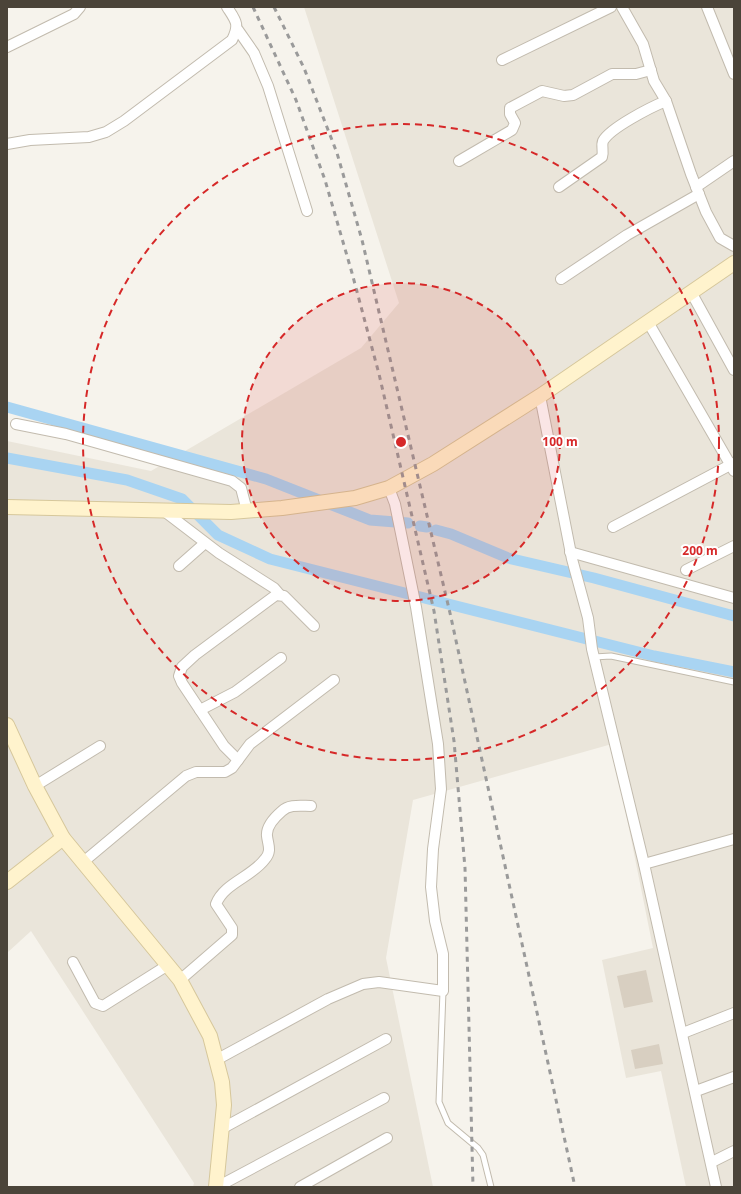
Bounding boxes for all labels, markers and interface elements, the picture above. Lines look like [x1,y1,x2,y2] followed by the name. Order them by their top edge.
[542,433,578,450] text: 100 m
[394,435,408,449] centre of rings
[682,542,718,559] text: 200 m

